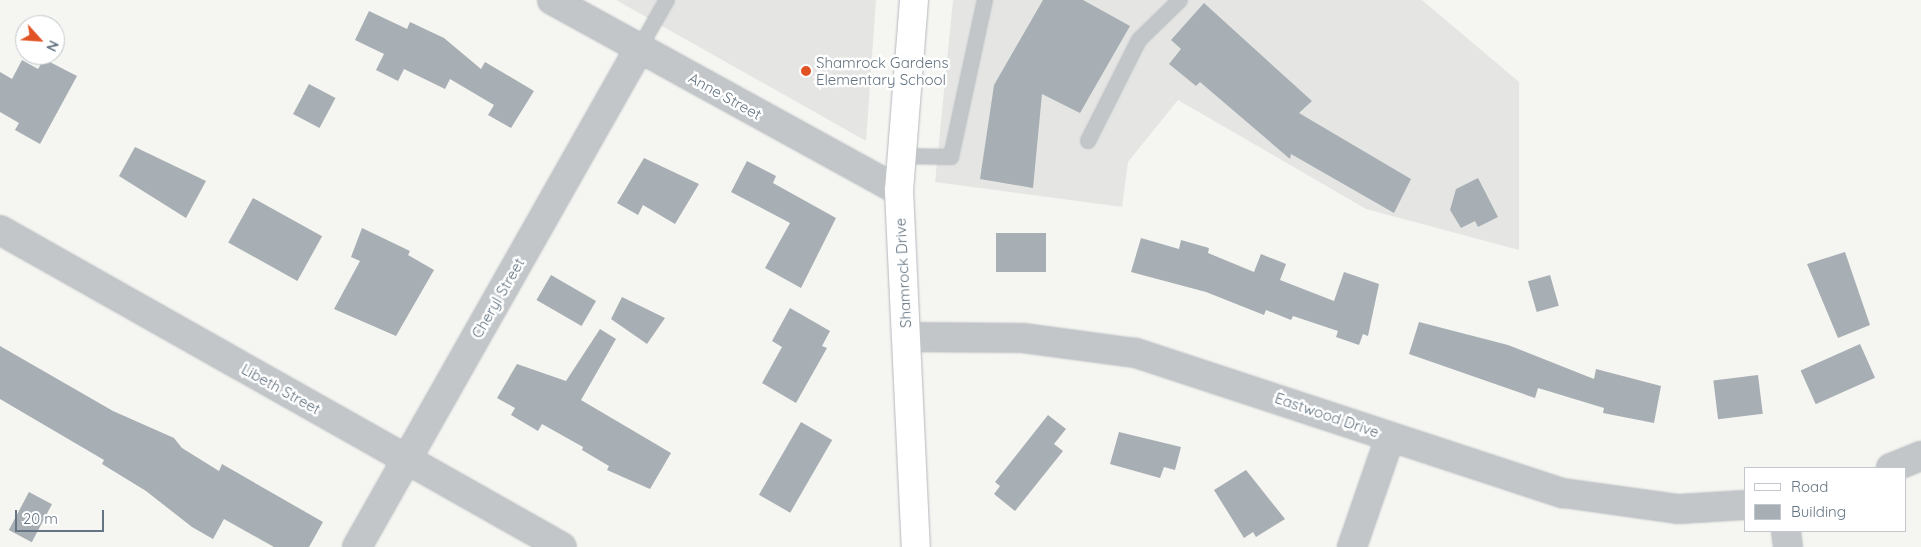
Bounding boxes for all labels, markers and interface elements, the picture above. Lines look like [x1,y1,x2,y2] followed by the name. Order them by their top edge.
[15,15,65,65] north arrow
[42,38,63,55] text: N
[816,53,949,88] place label: Shamrock Gardens Elementary School
[800,65,812,77] marker: Shamrock Gardens Elementary School
[685,69,765,123] street label: Anne Street
[891,217,915,329] street label: Shamrock Drive
[468,255,528,341] street label: Cheryl Street
[238,360,324,418] street label: Libeth Street
[1273,389,1381,441] street label: Eastwood Drive
[1744,467,1906,532] legend
[1791,477,1828,496] text: Road
[18,500,106,532] scale bar
[1791,502,1846,521] text: Building
[23,509,58,528] text: 20 m

